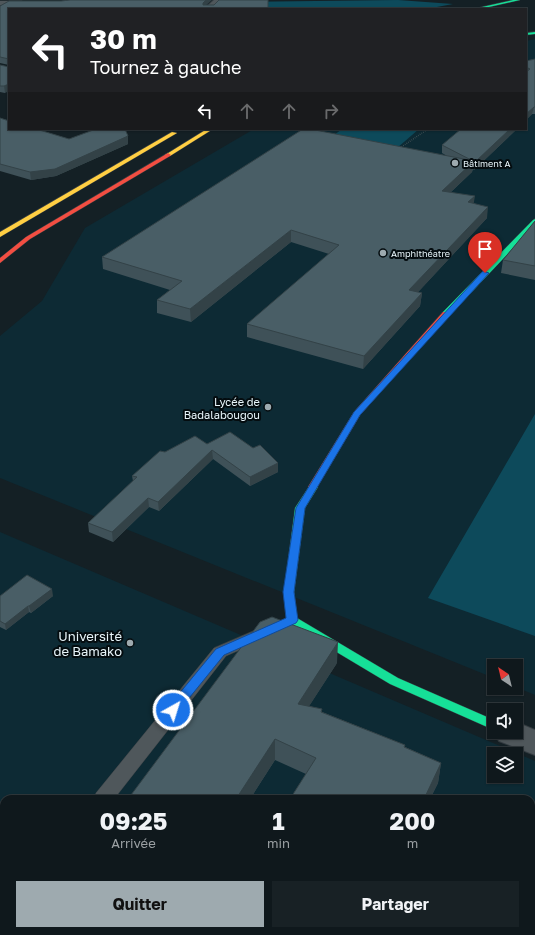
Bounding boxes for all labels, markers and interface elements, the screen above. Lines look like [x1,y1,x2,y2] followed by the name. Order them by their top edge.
[90,22,157,55] text: 30 m
[24,24,76,76] icon: left
[90,56,242,78] text: Tournez à gauche
[194,100,216,122] icon: left
[236,100,258,122] icon: ahead
[278,100,300,122] icon: ahead
[320,100,342,122] icon: right
[450,158,460,168] marker: Bâtiment A
[463,158,511,169] place label: Bâtiment A
[468,232,502,273] pin
[474,238,496,260] icon: arrive
[378,248,388,258] marker: Amphithéatre
[391,248,450,259] place label: Amphithéatre
[184,395,260,421] place label: Lycée de Badalabougou
[263,402,273,412] marker: Lycée de Badalabougou
[53,628,122,659] place label: Université de Bamako
[125,638,135,648] marker: Université de Bamako
[487,659,523,695] north arrow
[487,659,523,783] map controls
[152,689,194,731] position arrow
[487,703,523,739] button: sound
[487,747,523,783] button: layers
[100,806,167,835] text: 09:25
[272,806,285,835] text: 1
[390,806,435,835] text: 200
[111,835,156,851] text: Arrivée
[267,835,290,851] text: min
[407,835,418,851] text: m
[16,881,264,927] button: Quitter
[272,881,519,927] button: Partager

